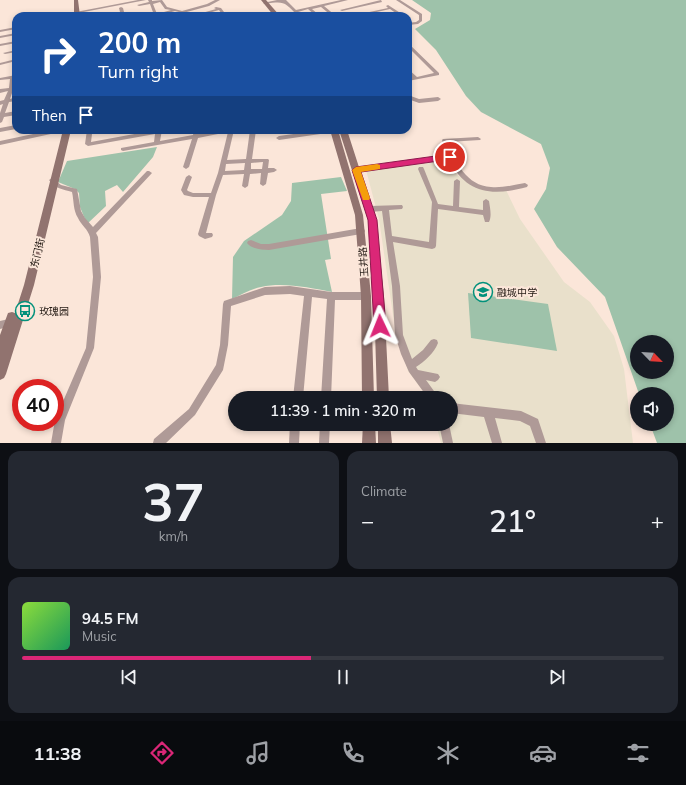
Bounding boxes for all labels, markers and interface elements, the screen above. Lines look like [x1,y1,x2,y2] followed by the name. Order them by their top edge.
[98,25,181,60] text: 200 m
[32,28,84,80] icon: right
[98,60,178,83] text: Turn right
[75,104,97,126] icon: arrive
[32,106,67,125] text: Then
[433,140,467,174] pin
[439,146,461,168] icon: arrive
[28,237,47,269] street label: 东门街
[356,247,371,277] street label: 玉井路
[472,281,494,303] school or university icon: 融城中学
[497,286,537,299] place label: 融城中学
[14,300,36,322] bus stop icon: 玫瑰园
[39,305,69,318] place label: 玫瑰园
[359,305,401,347] position arrow
[630,335,674,379] north arrow
[630,335,674,431] map controls
[12,379,64,431] speed limit sign: 40
[630,387,674,431] button: sound
[270,401,416,420] text: 11:39 · 1 min · 320 m
[142,469,205,534] text: 37
[361,483,407,499] text: Climate
[489,502,536,540] text: 21°
[361,507,374,535] text: −
[651,507,664,535] text: +
[159,528,188,544] text: km/h
[82,609,138,628] text: 94.5 FM
[82,628,117,644] text: Music
[118,666,140,688] icon: previous
[332,666,354,688] icon: pause
[546,666,568,688] icon: next
[148,739,176,767] icon: directions
[244,739,272,767] icon: music
[339,739,367,767] icon: phone
[434,739,462,767] icon: climate
[529,739,557,767] icon: car
[624,739,652,767] icon: filters
[34,742,81,765] text: 11:38

